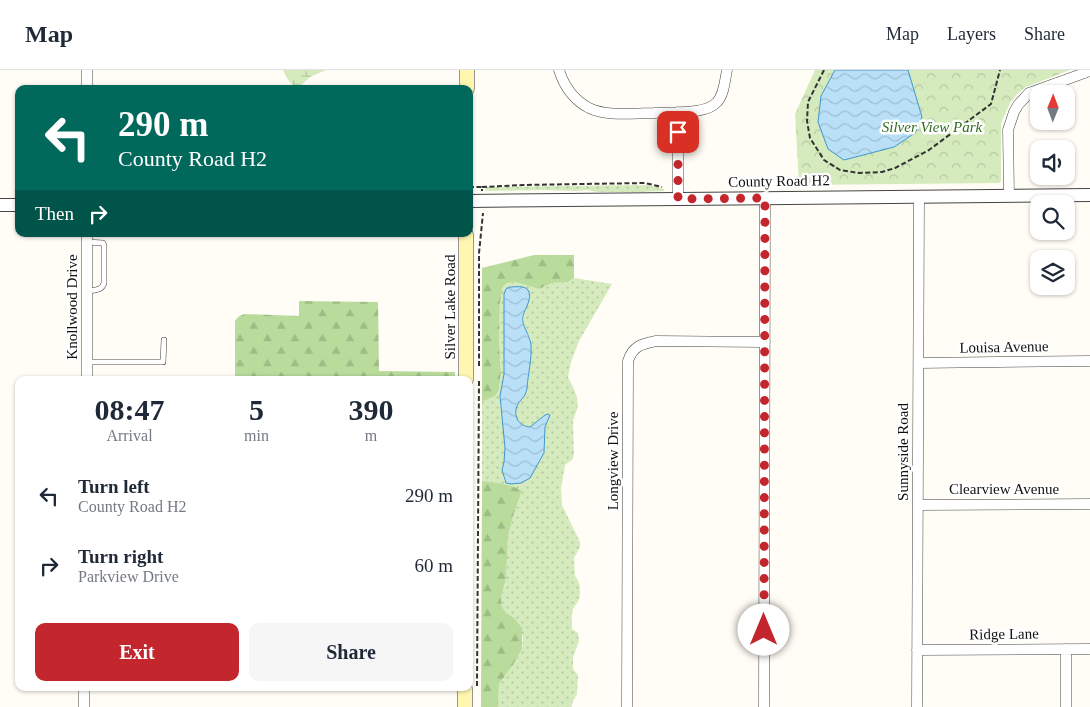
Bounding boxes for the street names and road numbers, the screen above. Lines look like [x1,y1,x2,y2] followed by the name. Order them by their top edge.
[728,172,830,190] street label: County Road H2
[64,254,80,360] street label: Knollwood Drive
[442,254,458,359] street label: Silver Lake Road
[959,338,1049,356] street label: Louisa Avenue
[895,403,911,501] street label: Sunnyside Road
[605,411,621,510] street label: Longview Drive
[949,481,1059,497] street label: Clearview Avenue
[969,625,1039,643] street label: Ridge Lane

